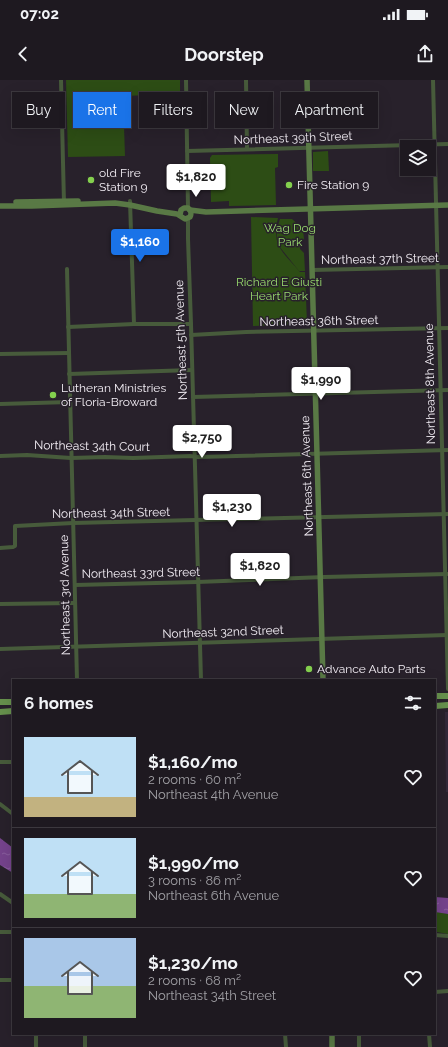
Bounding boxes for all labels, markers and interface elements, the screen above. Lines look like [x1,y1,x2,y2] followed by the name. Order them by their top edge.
[20,5,59,23] text: 07:02
[12,43,34,65] icon: back
[414,43,436,65] icon: share
[184,44,264,65] text: Doorstep
[12,92,65,128] chip: Buy
[73,92,131,128] chip: Rent
[139,92,207,128] chip: Filters
[215,92,273,128] chip: New
[281,92,378,128] chip: Apartment
[233,129,353,147] street label: Northeast 39th Street
[400,140,436,176] map controls
[400,140,436,176] button: layers
[163,164,229,198] pin: $1,820
[99,166,148,194] place label: old Fire Station 9
[176,169,216,184] text: $1,820
[86,175,96,185] marker: old Fire Station 9
[297,178,369,192] place label: Fire Station 9
[284,180,294,190] marker: Fire Station 9
[264,221,316,249] park label: Wag Dog Park
[107,229,173,263] pin: $1,160
[120,234,160,249] text: $1,160
[321,251,439,267] street label: Northeast 37th Street
[236,275,322,303] park label: Richard E Giusti Heart Park
[172,280,190,400] street label: Northeast 5th Avenue
[259,313,379,329] street label: Northeast 36th Street
[422,323,438,445] street label: Northeast 8th Avenue
[288,367,354,401] pin: $1,990
[301,372,341,387] text: $1,990
[61,381,166,409] place label: Lutheran Ministries of Floria-Broward
[48,390,58,400] marker: Lutheran Ministries of Floria-Broward
[298,415,316,537] street label: Northeast 6th Avenue
[169,425,235,459] pin: $2,750
[182,430,222,445] text: $2,750
[34,438,150,454] street label: Northeast 34th Court
[199,494,265,528] pin: $1,230
[212,499,252,514] text: $1,230
[52,505,170,521] street label: Northeast 34th Street
[57,535,73,655] street label: Northeast 3rd Avenue
[227,553,293,587] pin: $1,820
[240,558,280,573] text: $1,820
[82,565,200,581] street label: Northeast 33rd Street
[162,623,284,641] street label: Northeast 32nd Street
[317,662,426,676] place label: Advance Auto Parts
[304,664,314,674] marker: Advance Auto Parts
[402,692,424,714] icon: filters
[24,693,93,713] text: 6 homes
[148,752,238,772] text: $1,160/mo
[56,753,104,801] icon: home
[402,766,424,788] icon: heart
[148,772,241,787] text: 2 rooms · 60 m²
[148,787,278,802] text: Northeast 4th Avenue
[148,853,239,873] text: $1,990/mo
[56,854,104,902] icon: home
[402,867,424,889] icon: heart
[148,873,241,888] text: 3 rooms · 86 m²
[148,888,279,903] text: Northeast 6th Avenue
[148,953,238,973] text: $1,230/mo
[56,954,104,1002] icon: home
[402,967,424,989] icon: heart
[148,973,241,988] text: 2 rooms · 68 m²
[148,988,276,1003] text: Northeast 34th Street

